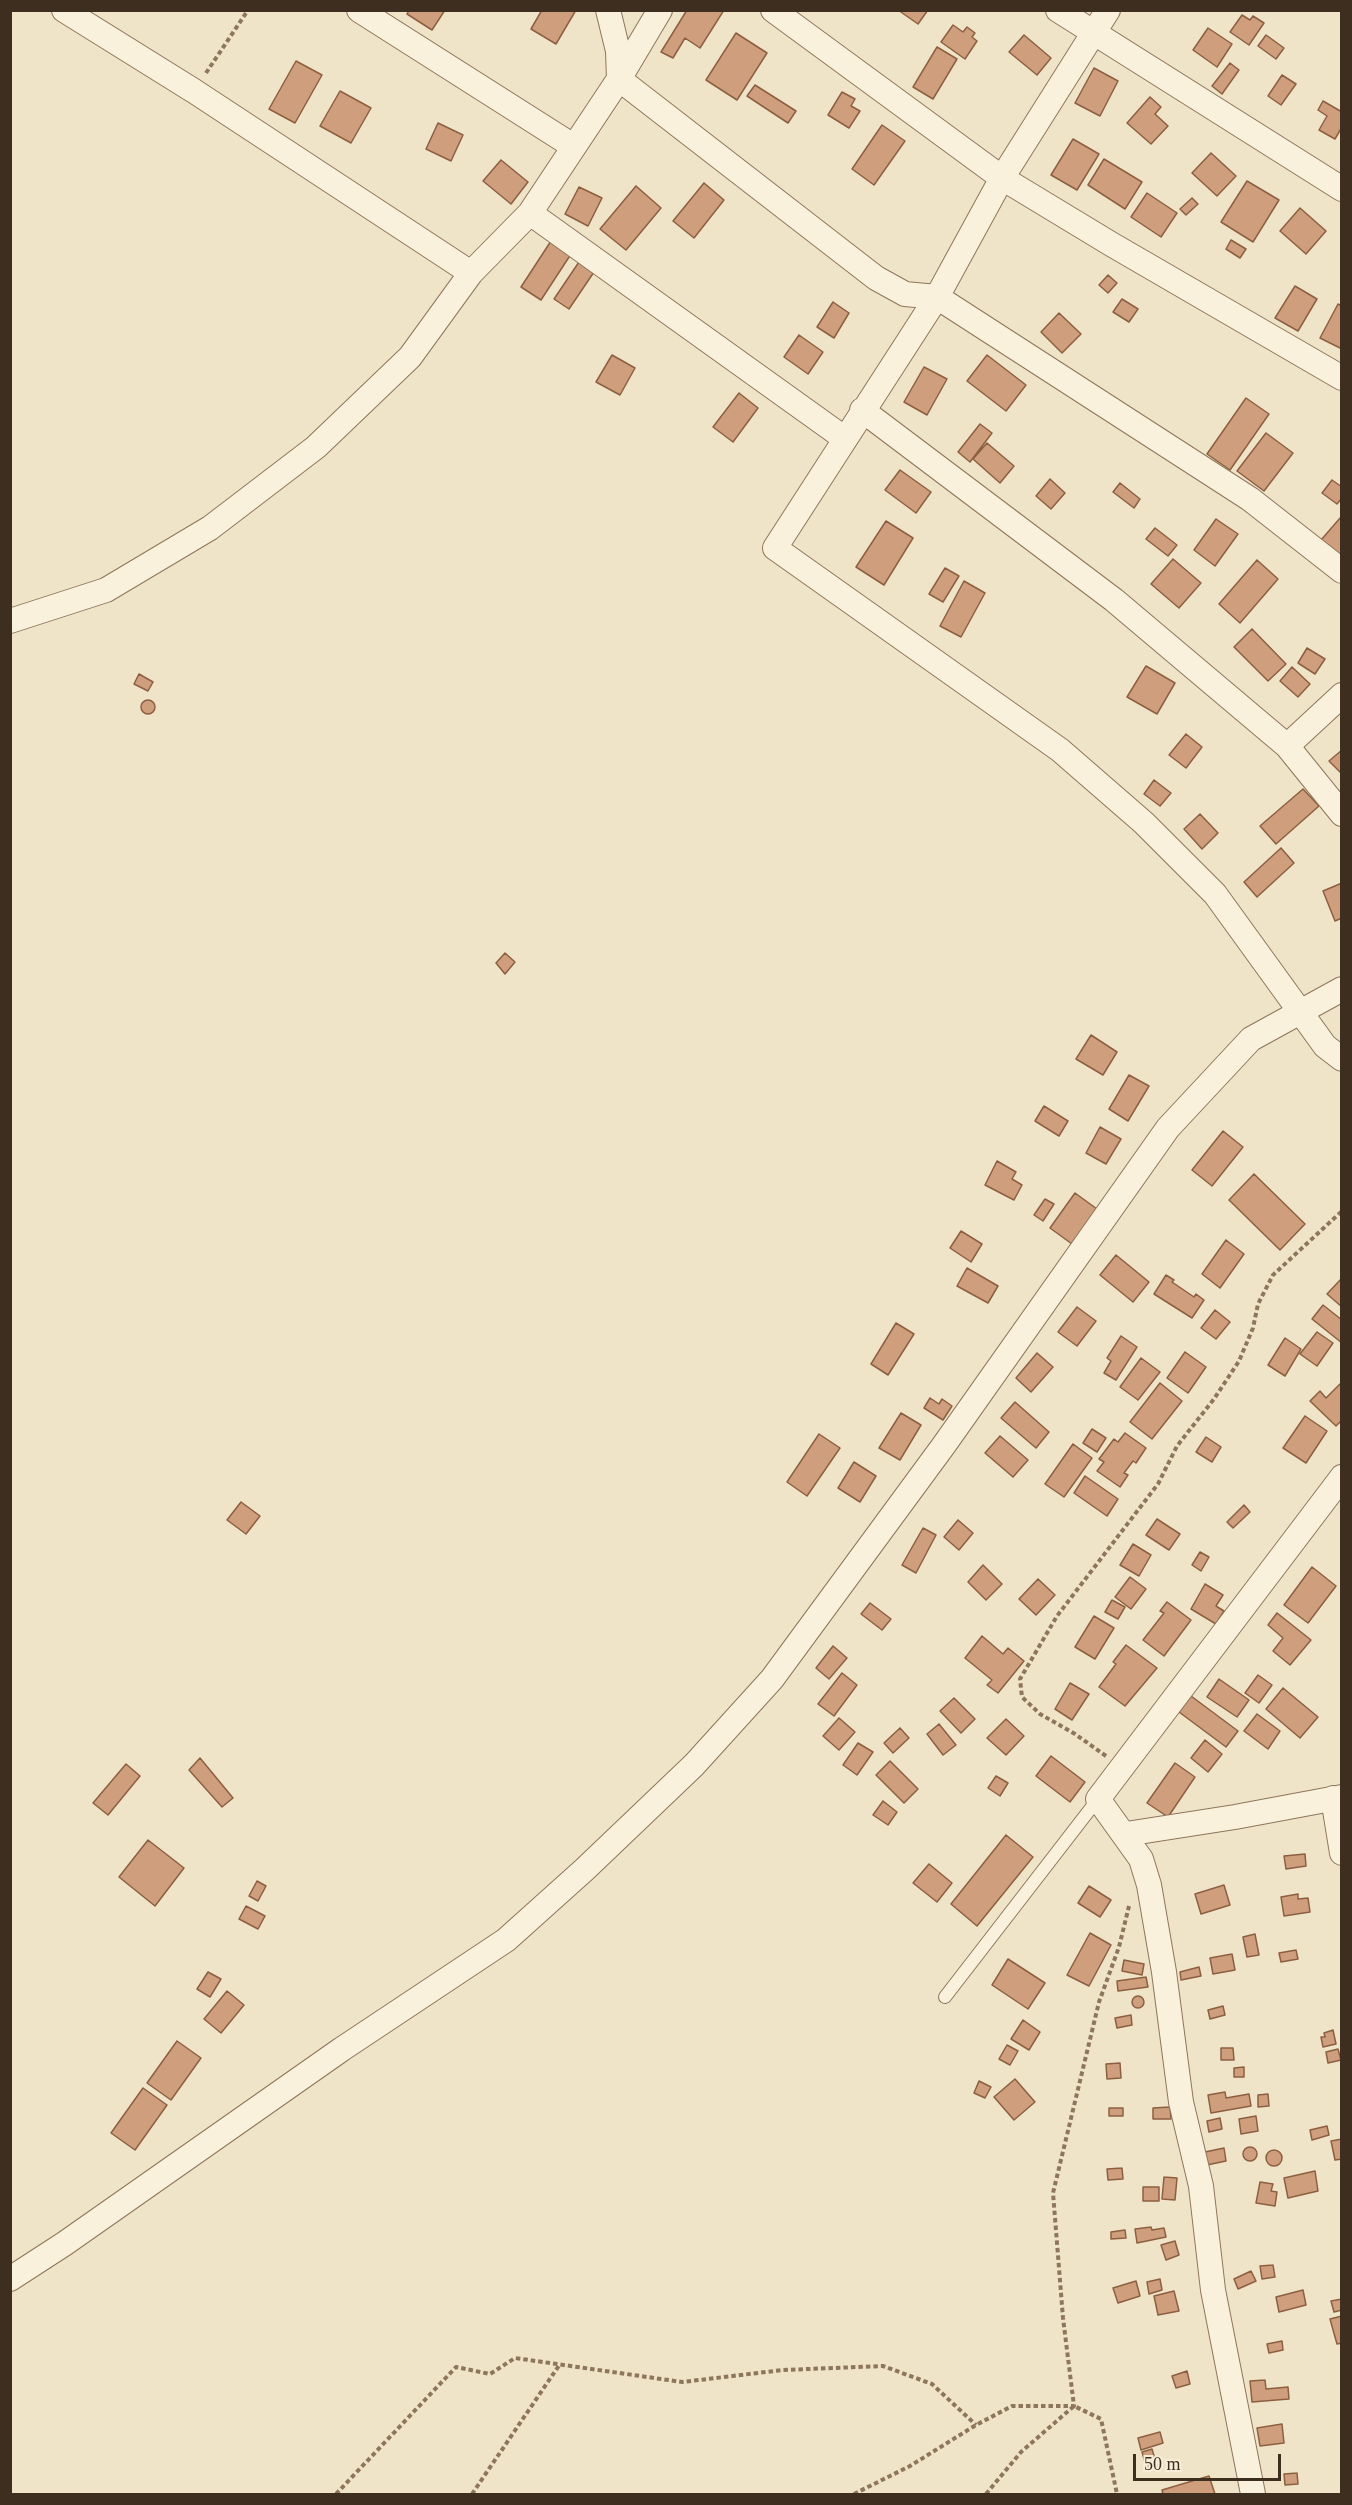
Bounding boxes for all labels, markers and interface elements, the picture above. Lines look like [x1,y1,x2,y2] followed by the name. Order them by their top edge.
[1136,2442,1284,2480] scale bar
[1144,2454,1181,2474] text: 50 m

